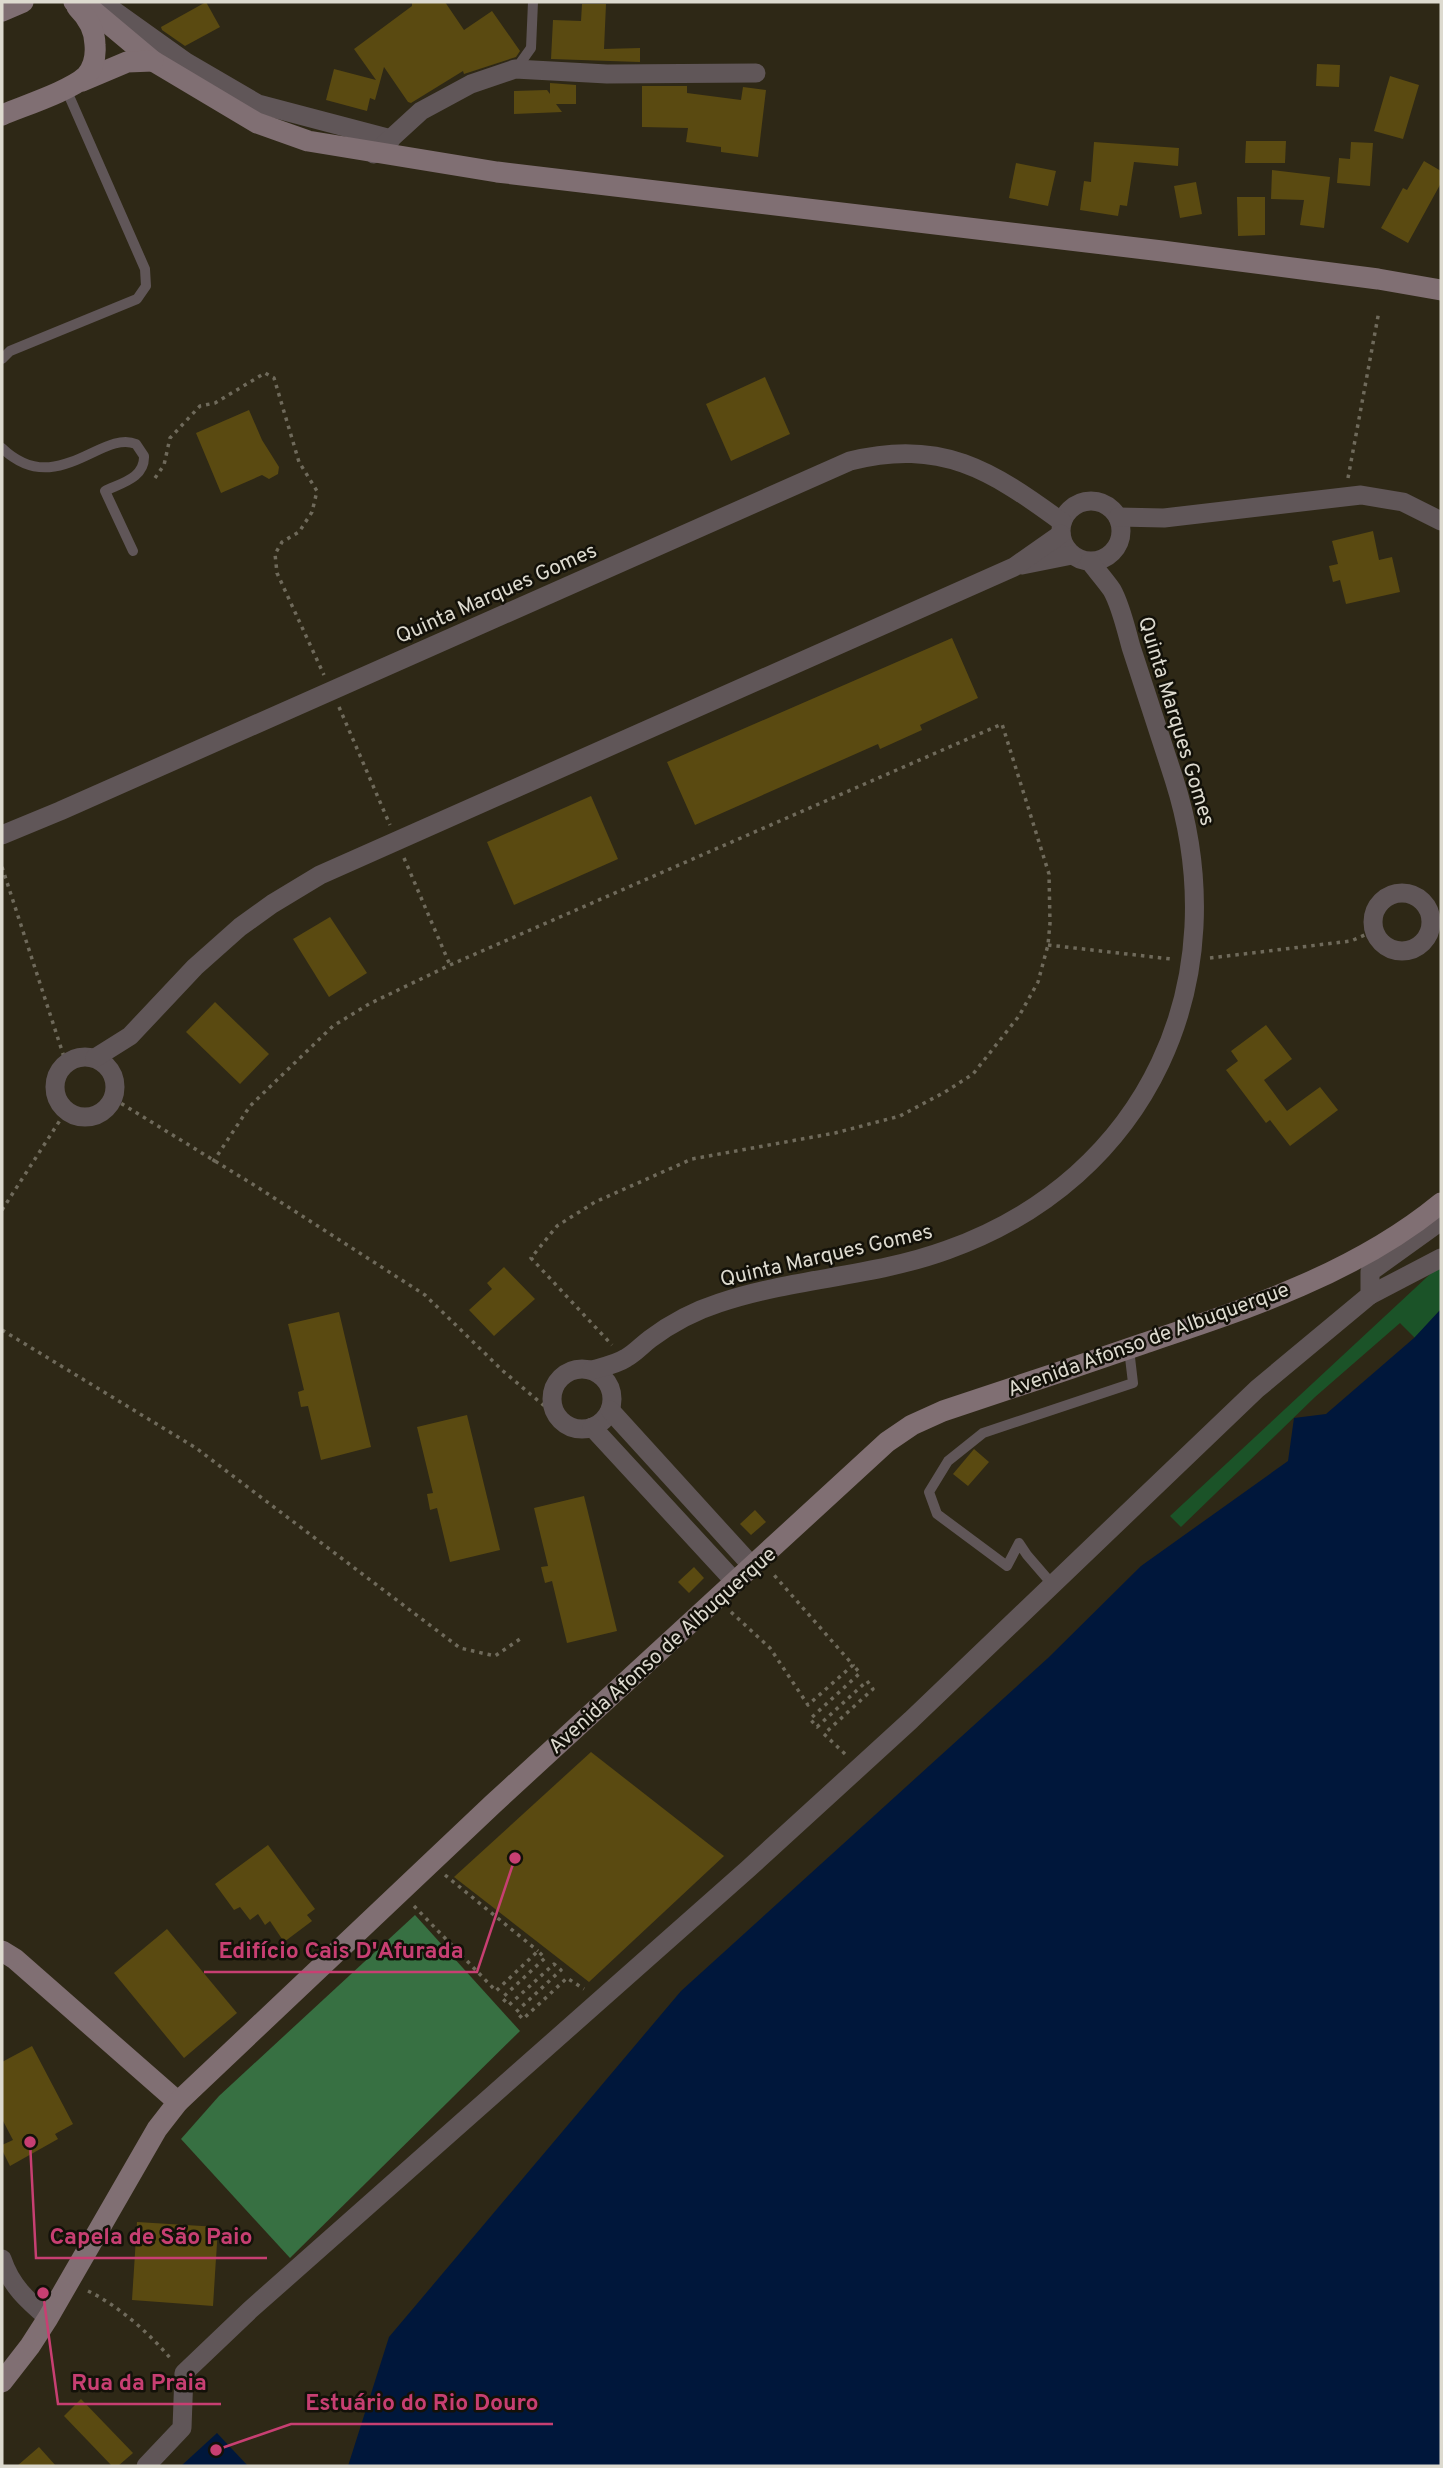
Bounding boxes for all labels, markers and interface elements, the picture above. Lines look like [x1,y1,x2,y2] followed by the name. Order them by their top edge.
[392,538,601,651] street label: Quinta Marques Gomes
[1131,614,1220,829] street label: Quinta Marques Gomes
[717,1219,935,1294] street label: Quinta Marques Gomes
[1004,1277,1293,1404] street label: Avenida Afonso de Albuquerque
[543,1541,783,1761] street label: Avenida Afonso de Albuquerque
[204,1928,477,1972] callout: Edifício Cais D'Afurada
[219,1938,463,1967] text: Edifício Cais D'Afurada
[36,2214,267,2258] callout: Capela de São Paio
[49,2224,253,2253] text: Capela de São Paio
[58,2360,221,2404] callout: Rua da Praia
[71,2370,207,2399] text: Rua da Praia
[291,2380,553,2424] callout: Estuário do Rio Douro
[305,2390,539,2419] text: Estuário do Rio Douro

